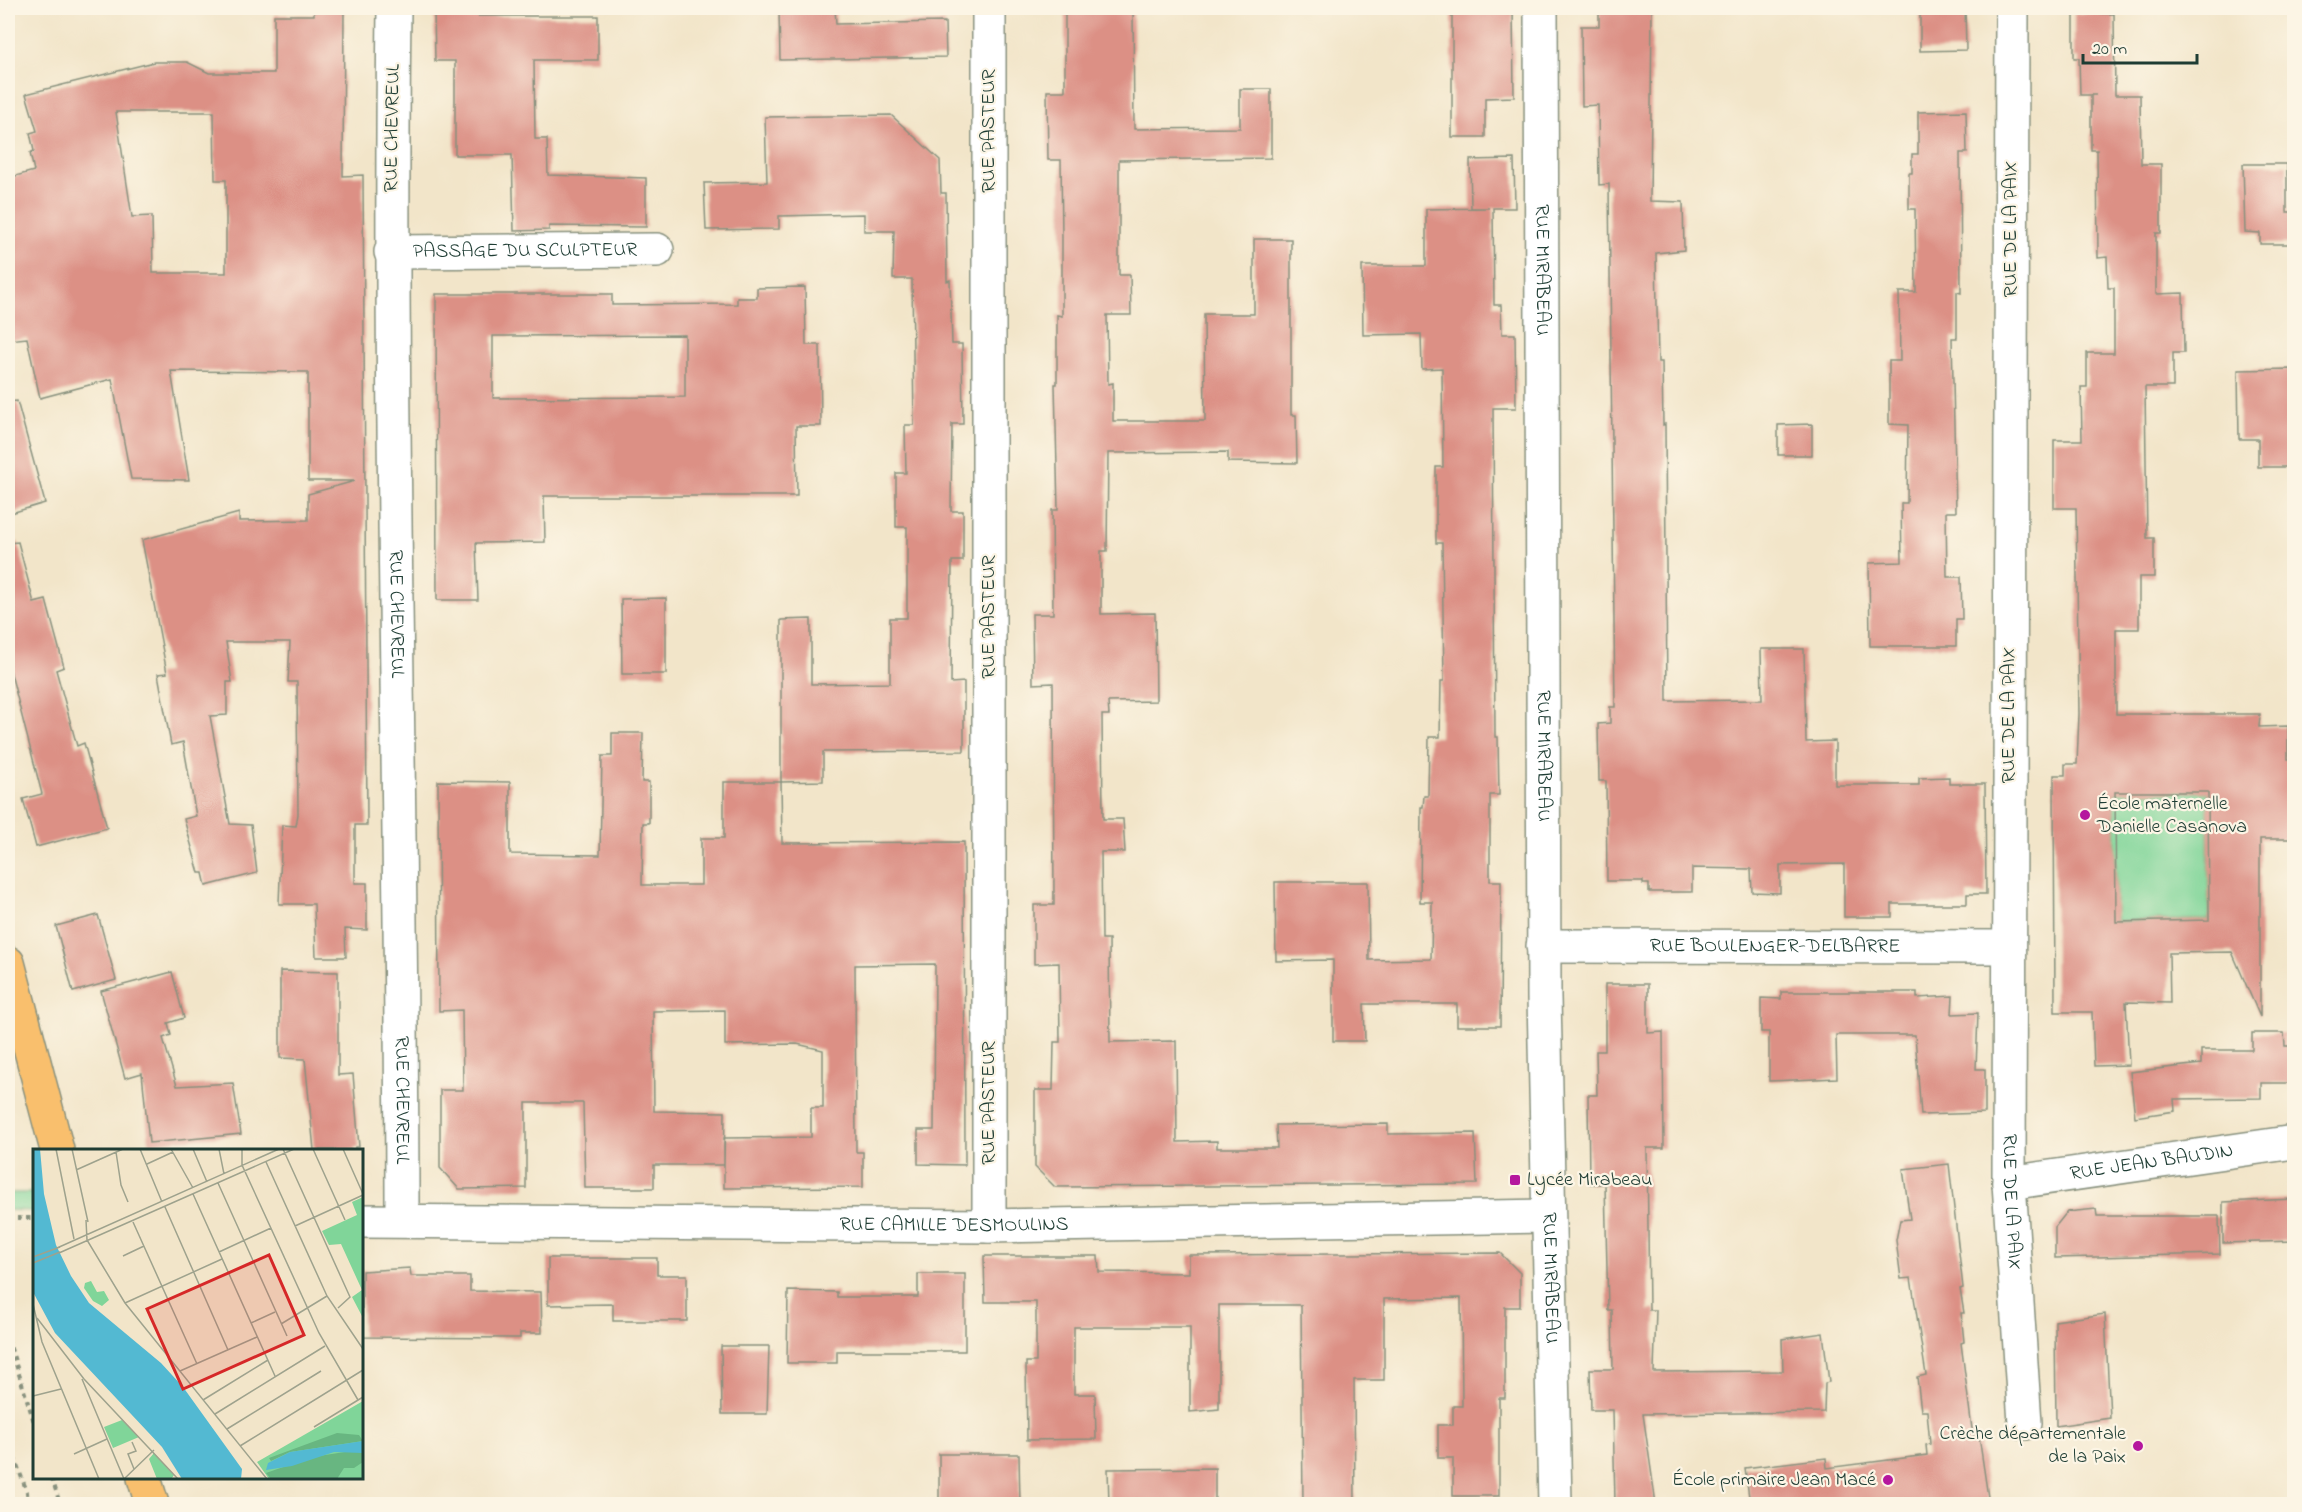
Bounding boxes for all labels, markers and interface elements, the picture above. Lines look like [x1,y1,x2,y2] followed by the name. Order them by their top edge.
[2083,27,2197,65] scale bar
[2092,37,2127,63] text: 20 m
[377,63,409,192] street label: RUE CHEVREUL
[975,68,1004,193] street label: RUE PASTEUR
[1997,160,2026,297] street label: RUE DE LA PAIX
[1527,204,1556,336] street label: RUE MIRABEAU
[413,236,638,266] street label: PASSAGE DU SCULPTEUR
[381,550,411,679] street label: RUE CHEVREUL
[975,554,1004,679] street label: RUE PASTEUR
[1995,646,2024,783] street label: RUE DE LA PAIX
[1529,690,1558,822] street label: RUE MIRABEAU
[2096,790,2247,842] place label: École maternelle Danielle Casanova
[2078,808,2092,822] marker: École maternelle Danielle Casanova
[1650,932,1900,961] street label: RUE BOULENGER-DELBARRE
[387,1036,416,1165] street label: RUE CHEVREUL
[975,1040,1004,1165] street label: RUE PASTEUR
[1994,1134,2029,1271] street label: RUE DE LA PAIX
[2068,1136,2235,1189] street label: RUE JEAN BAUDIN
[33,1149,363,1479] inset map
[1527,1166,1652,1195] place label: Lycée Mirabeau
[1508,1173,1522,1187] marker: Lycée Mirabeau
[839,1210,1069,1241] street label: RUE CAMILLE DESMOULINS
[1534,1212,1566,1344] street label: RUE MIRABEAU
[1940,1420,2126,1472] place label: Crèche départementale de la Paix
[2131,1439,2145,1453] marker: Crèche départementale de la Paix
[1672,1466,1876,1495] place label: École primaire Jean Macé
[1881,1473,1895,1487] marker: École primaire Jean Macé

